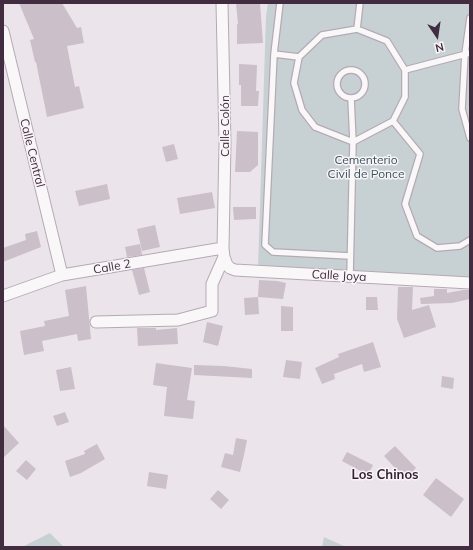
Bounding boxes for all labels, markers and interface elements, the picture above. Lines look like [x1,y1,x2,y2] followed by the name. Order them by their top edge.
[417,16,457,56] north arrow
[434,40,445,55] text: N
[218,95,232,157] street label: Calle Colón
[16,117,48,189] street label: Calle Central
[328,153,404,181] park label: Cementerio Civil de Ponce
[92,257,132,277] street label: Calle 2
[311,267,367,285] street label: Calle Joya
[351,467,419,483] district label: Los Chinos

